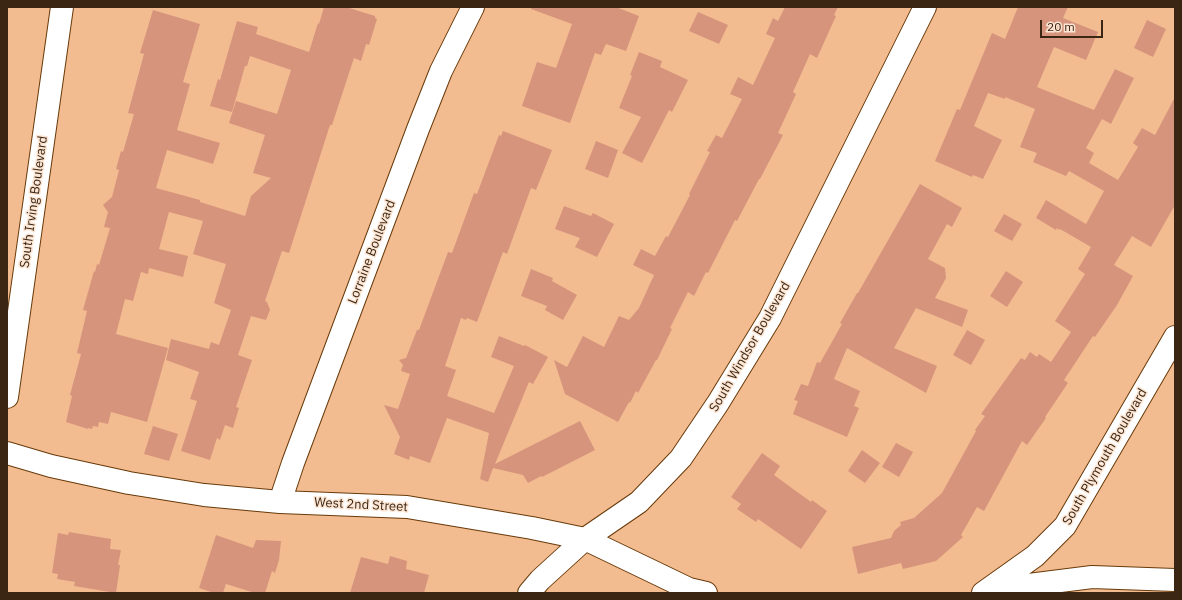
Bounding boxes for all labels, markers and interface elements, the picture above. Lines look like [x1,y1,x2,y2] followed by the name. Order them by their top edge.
[1042,12,1105,38] scale bar
[1047,19,1075,34] text: 20 m
[17,135,51,269] street label: South Irving Boulevard
[345,198,399,306] street label: Lorraine Boulevard
[706,279,794,415] street label: South Windsor Boulevard
[1059,386,1151,528] street label: South Plymouth Boulevard
[314,495,408,515] street label: West 2nd Street

